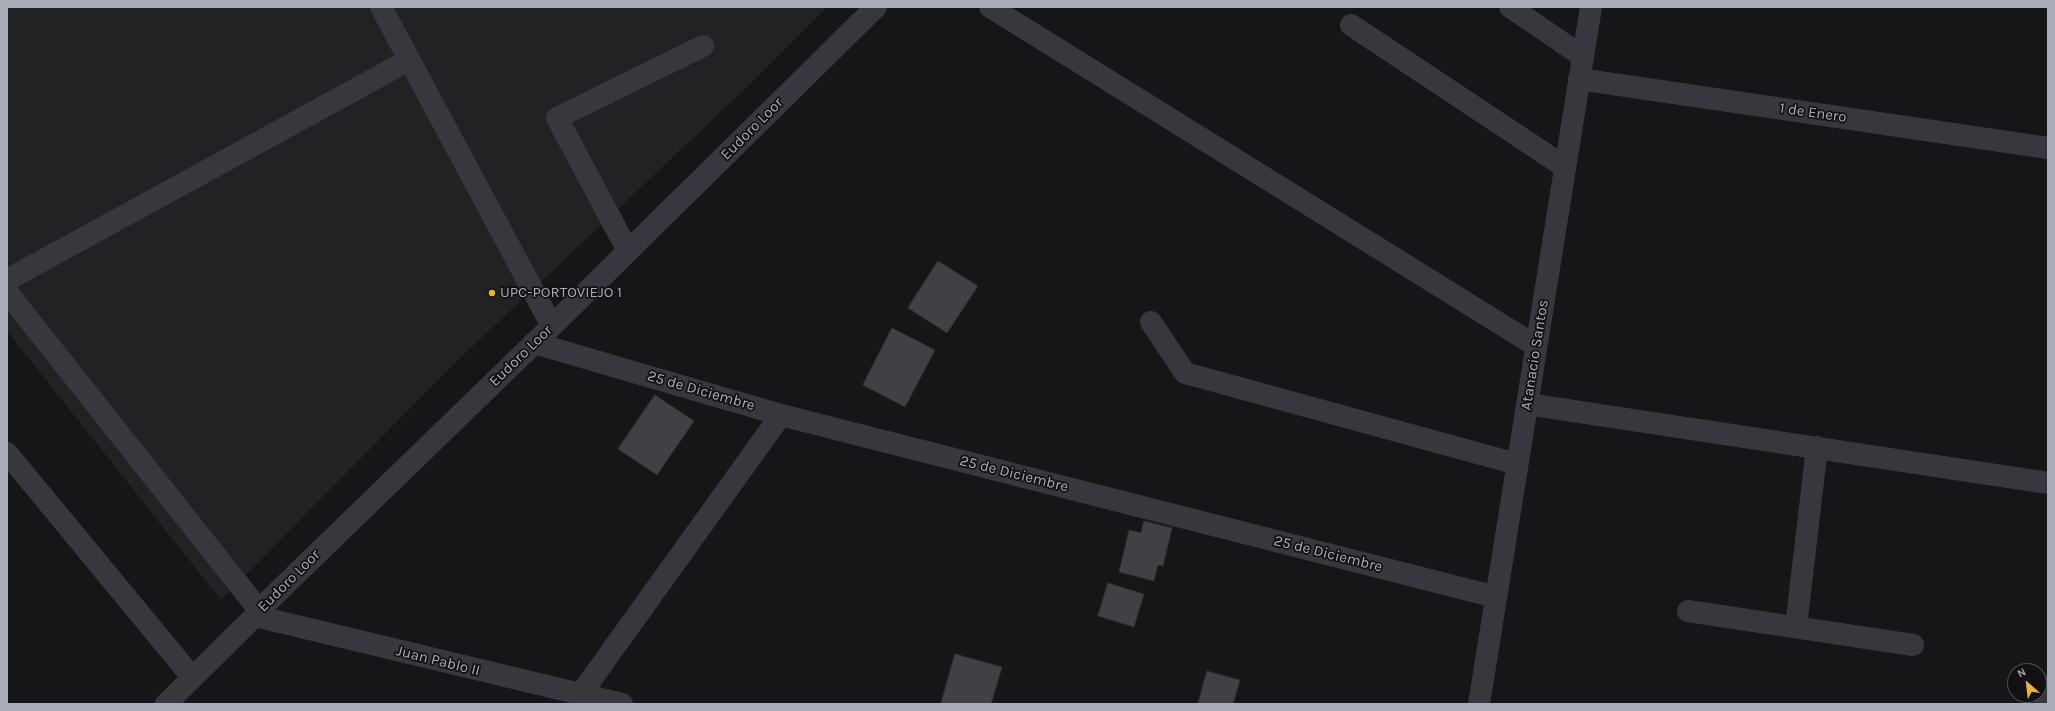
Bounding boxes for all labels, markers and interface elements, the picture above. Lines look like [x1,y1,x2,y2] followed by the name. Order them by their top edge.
[717,94,787,164] street label: Eudoro Loor
[1778,99,1848,127] street label: 1 de Enero
[500,284,622,302] place label: UPC-PORTOVIEJO 1
[487,288,497,298] marker: UPC-PORTOVIEJO 1
[1517,298,1553,412] street label: Atanacio Santos
[486,322,556,390] street label: Eudoro Loor
[645,367,757,415] street label: 25 de Diciembre
[958,452,1070,496] street label: 25 de Diciembre
[1272,532,1384,576] street label: 25 de Diciembre
[254,546,324,616] street label: Eudoro Loor
[394,642,482,680] street label: Juan Pablo II
[2007,663,2047,703] north arrow
[2015,665,2028,680] text: N

